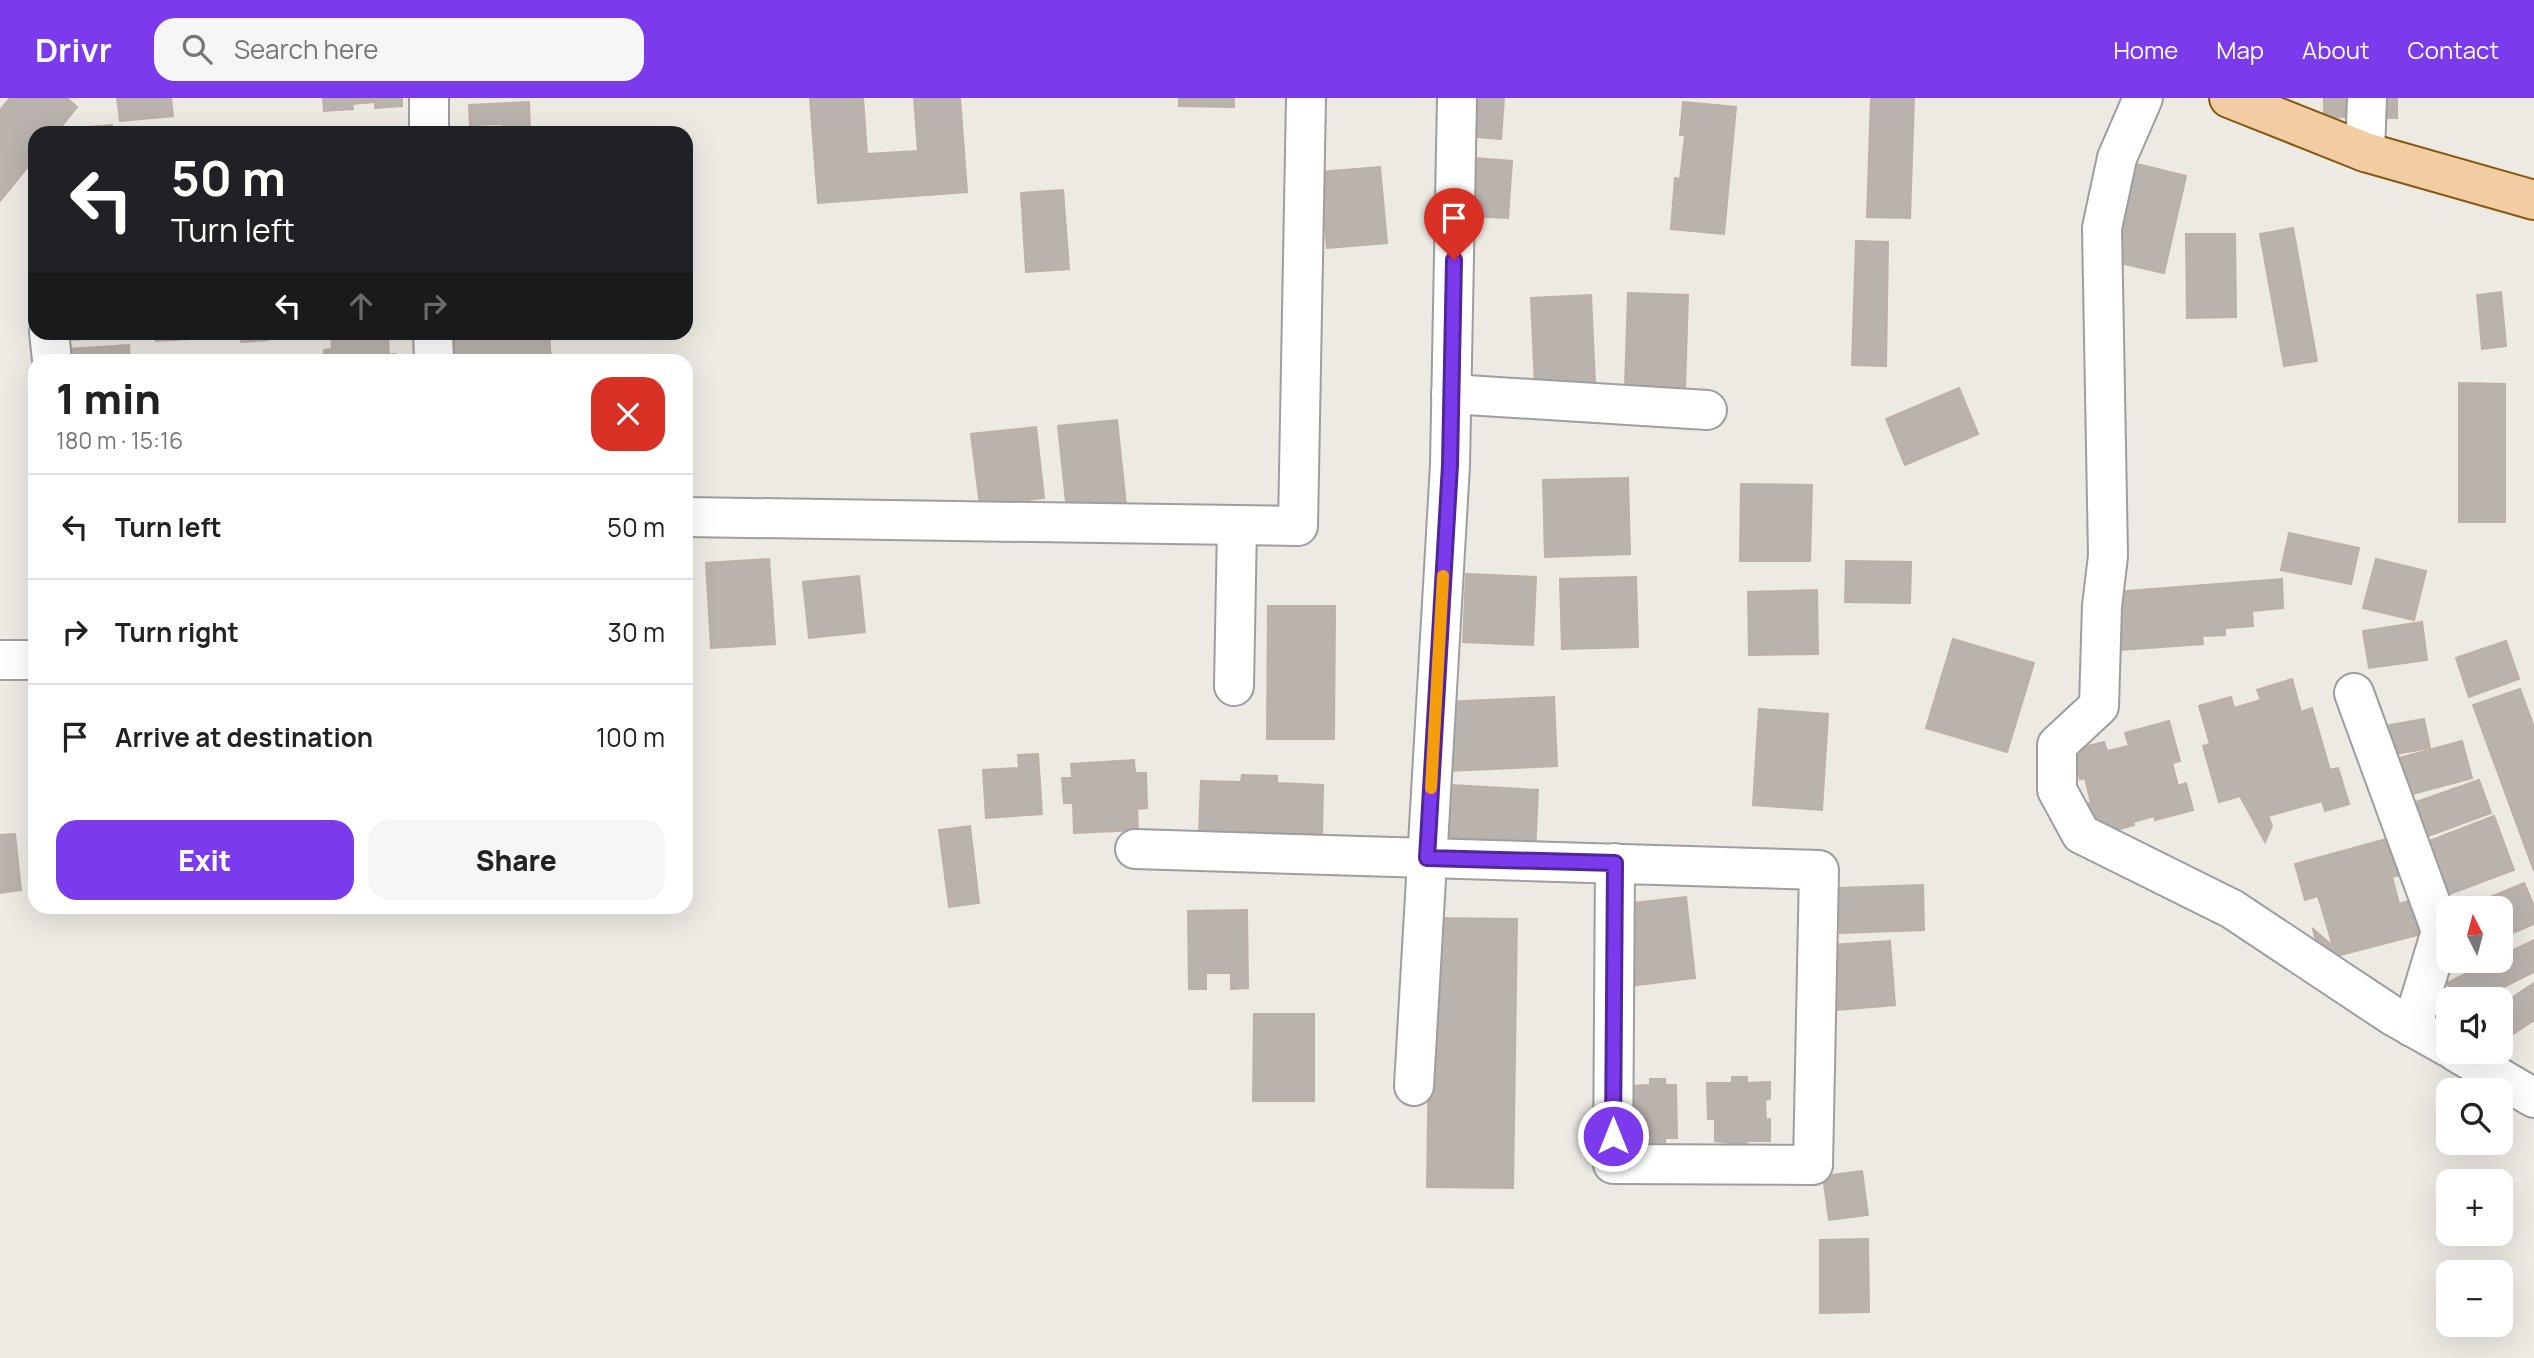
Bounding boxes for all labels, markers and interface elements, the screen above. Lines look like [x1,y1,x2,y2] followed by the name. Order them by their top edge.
[154,18,644,81] search box
[35,27,112,72] text: Drivr
[178,30,216,68] icon: search
[234,31,378,67] text: Search here
[2113,33,2178,66] text: Home
[2216,33,2264,66] text: Map
[2302,33,2370,66] text: About
[2408,33,2499,66] text: Contact
[171,144,286,211] text: 50 m
[56,154,147,245] icon: left
[1424,188,1484,260] pin
[1435,199,1473,237] icon: arrive
[171,208,295,252] text: Turn left
[269,287,307,325] icon: left
[342,287,380,325] icon: ahead
[415,287,453,325] icon: right
[56,369,161,427] text: 1 min
[591,377,665,451] button: close
[56,424,183,456] text: 180 m · 15:16
[56,508,94,546] icon: left
[115,509,222,545] text: Turn left
[607,509,665,545] text: 50 m
[56,613,94,651] icon: right
[115,614,239,650] text: Turn right
[608,614,665,650] text: 30 m
[56,718,94,756] icon: arrive
[115,719,373,755] text: Arrive at destination
[596,719,665,755] text: 100 m
[56,820,354,900] button: Exit
[368,820,665,900] button: Share
[2436,896,2513,973] north arrow
[2436,896,2513,1337] map controls
[2436,987,2513,1064] button: sound
[2436,1078,2513,1155] button: search
[1576,1099,1650,1173] position arrow
[2436,1169,2513,1246] button: +
[2436,1260,2513,1337] button: −

